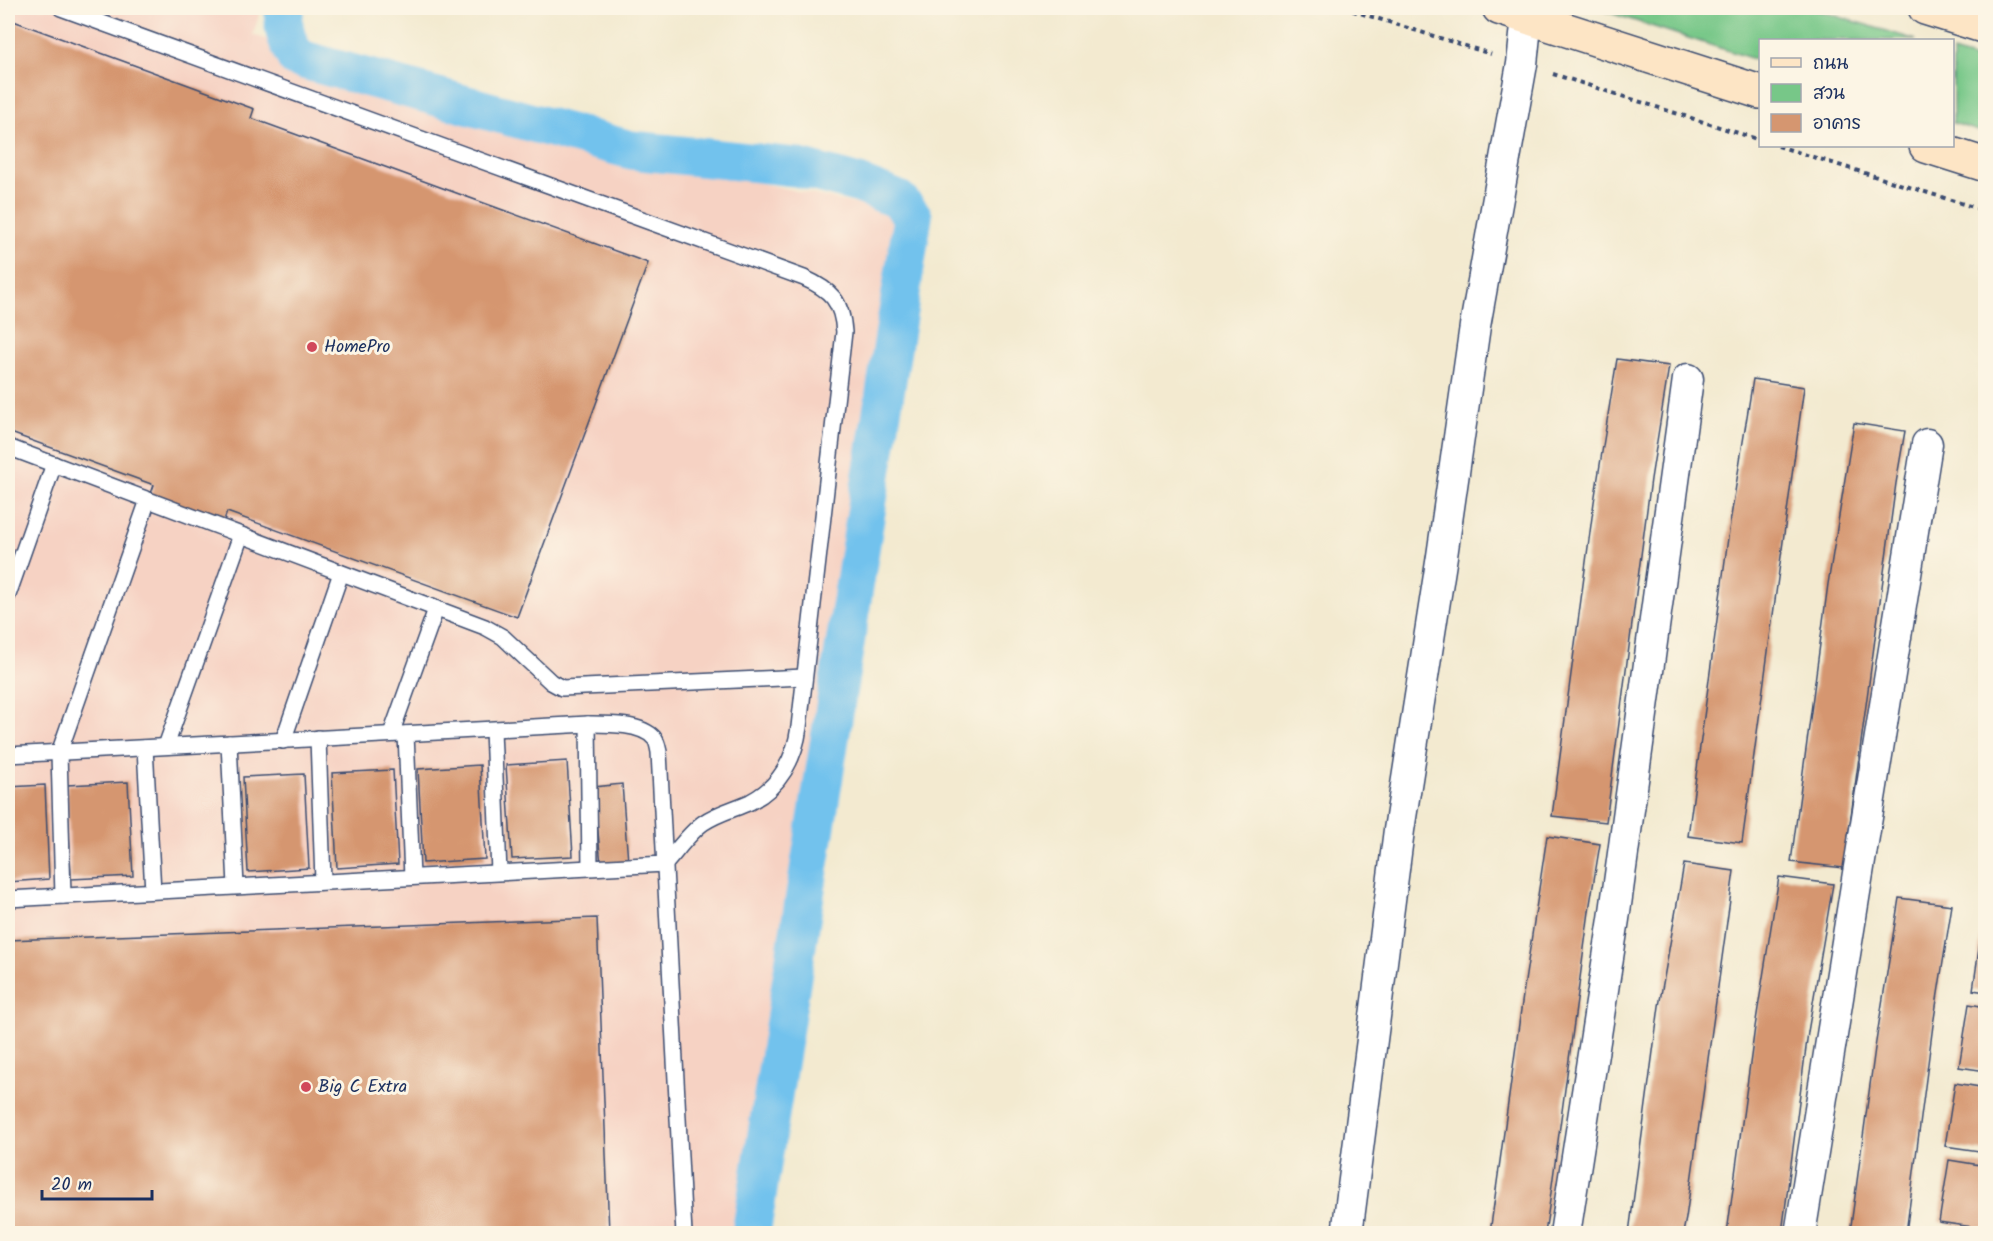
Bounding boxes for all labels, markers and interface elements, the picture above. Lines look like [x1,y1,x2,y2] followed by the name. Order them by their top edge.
[1759,39,1954,147] legend
[1813,50,1848,79] text: ถนน
[1813,80,1845,109] text: สวน
[1813,110,1861,139] text: อาคาร
[324,333,391,362] place label: HomePro
[305,340,319,354] marker: HomePro
[318,1073,407,1102] place label: Big C Extra
[299,1080,313,1094] marker: Big C Extra
[42,1163,152,1201] scale bar
[51,1171,92,1200] text: 20 m

